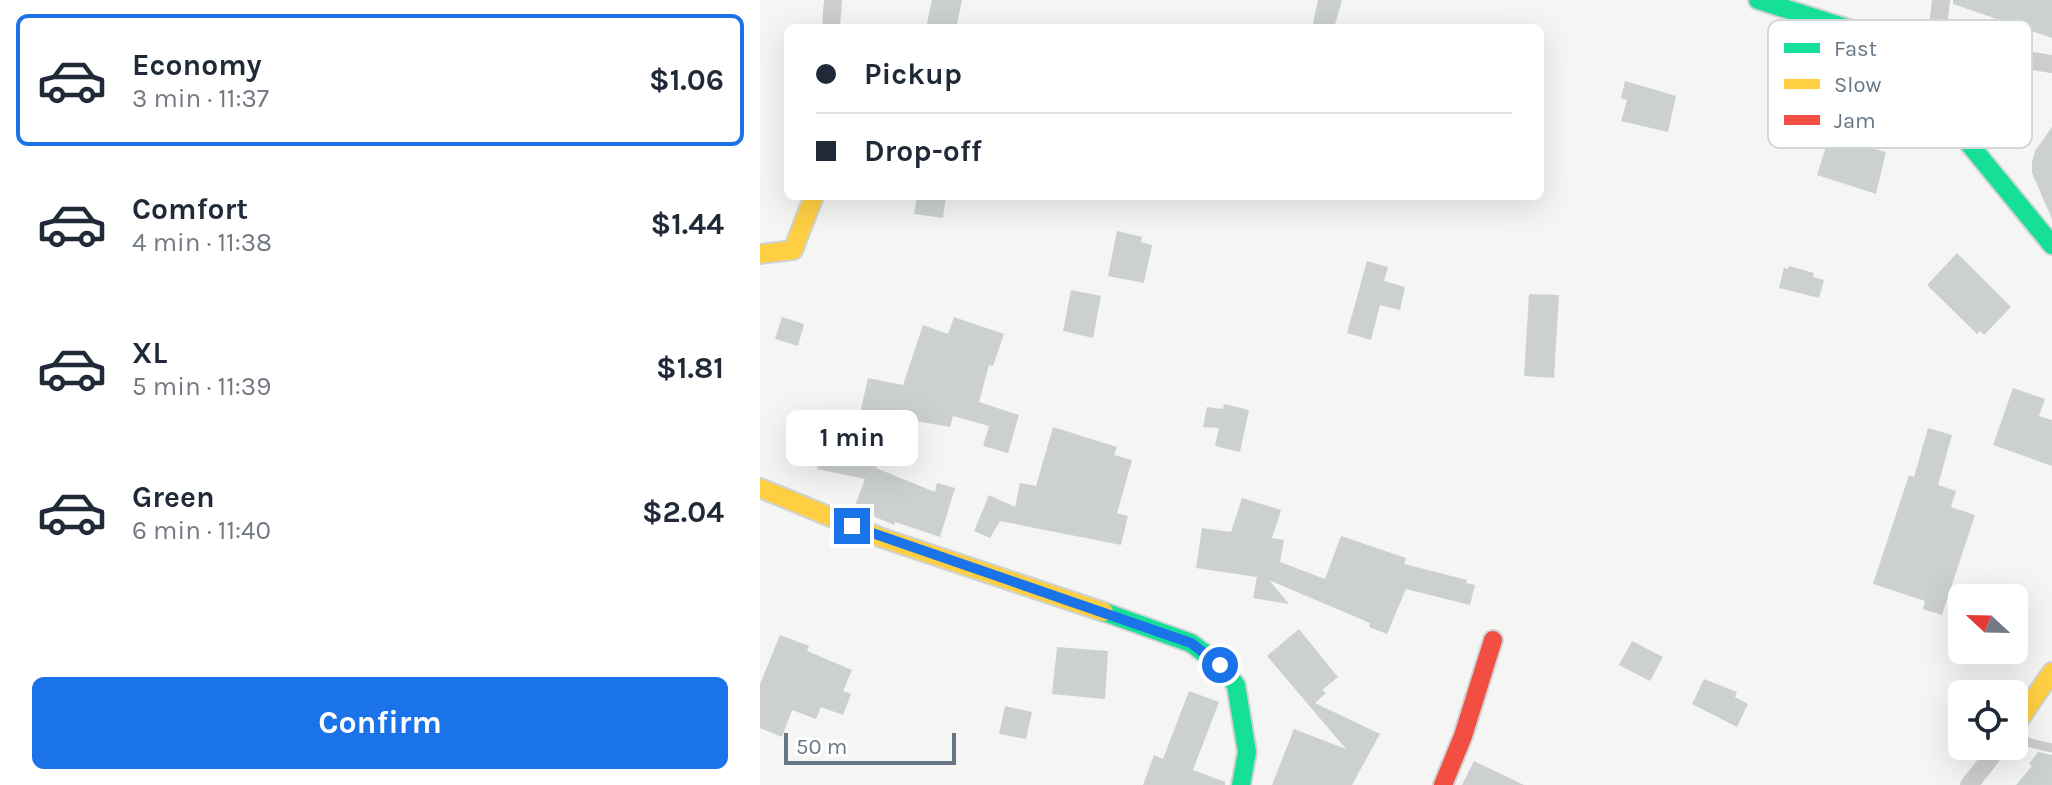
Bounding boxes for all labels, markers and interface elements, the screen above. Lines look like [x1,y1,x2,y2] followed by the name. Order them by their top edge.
[1768,20,2032,148] legend
[1834,36,1877,62] text: Fast
[36,44,108,116] icon: car
[132,47,262,83] text: Economy
[864,56,962,92] text: Pickup
[649,62,724,98] text: $1.06
[1834,72,1881,98] text: Slow
[132,83,269,114] text: 3 min · 11:37
[1834,108,1876,134] text: Jam
[864,133,982,169] text: Drop-off
[36,188,108,260] icon: car
[132,191,248,227] text: Comfort
[650,206,724,242] text: $1.44
[132,227,272,258] text: 4 min · 11:38
[36,332,108,404] icon: car
[132,335,167,371] text: XL
[656,350,724,386] text: $1.81
[132,371,271,402] text: 5 min · 11:39
[786,410,918,466] callout: 1 min
[819,422,885,453] text: 1 min
[36,476,108,548] icon: car
[132,479,215,515] text: Green
[642,494,724,530] text: $2.04
[834,508,870,544] route end
[132,515,271,546] text: 6 min · 11:40
[1948,584,2028,664] north arrow
[1948,584,2028,760] map controls
[1202,647,1238,683] route start
[32,677,728,769] button: Confirm
[1948,680,2028,760] button: locate
[784,729,956,765] scale bar
[796,734,847,760] text: 50 m

